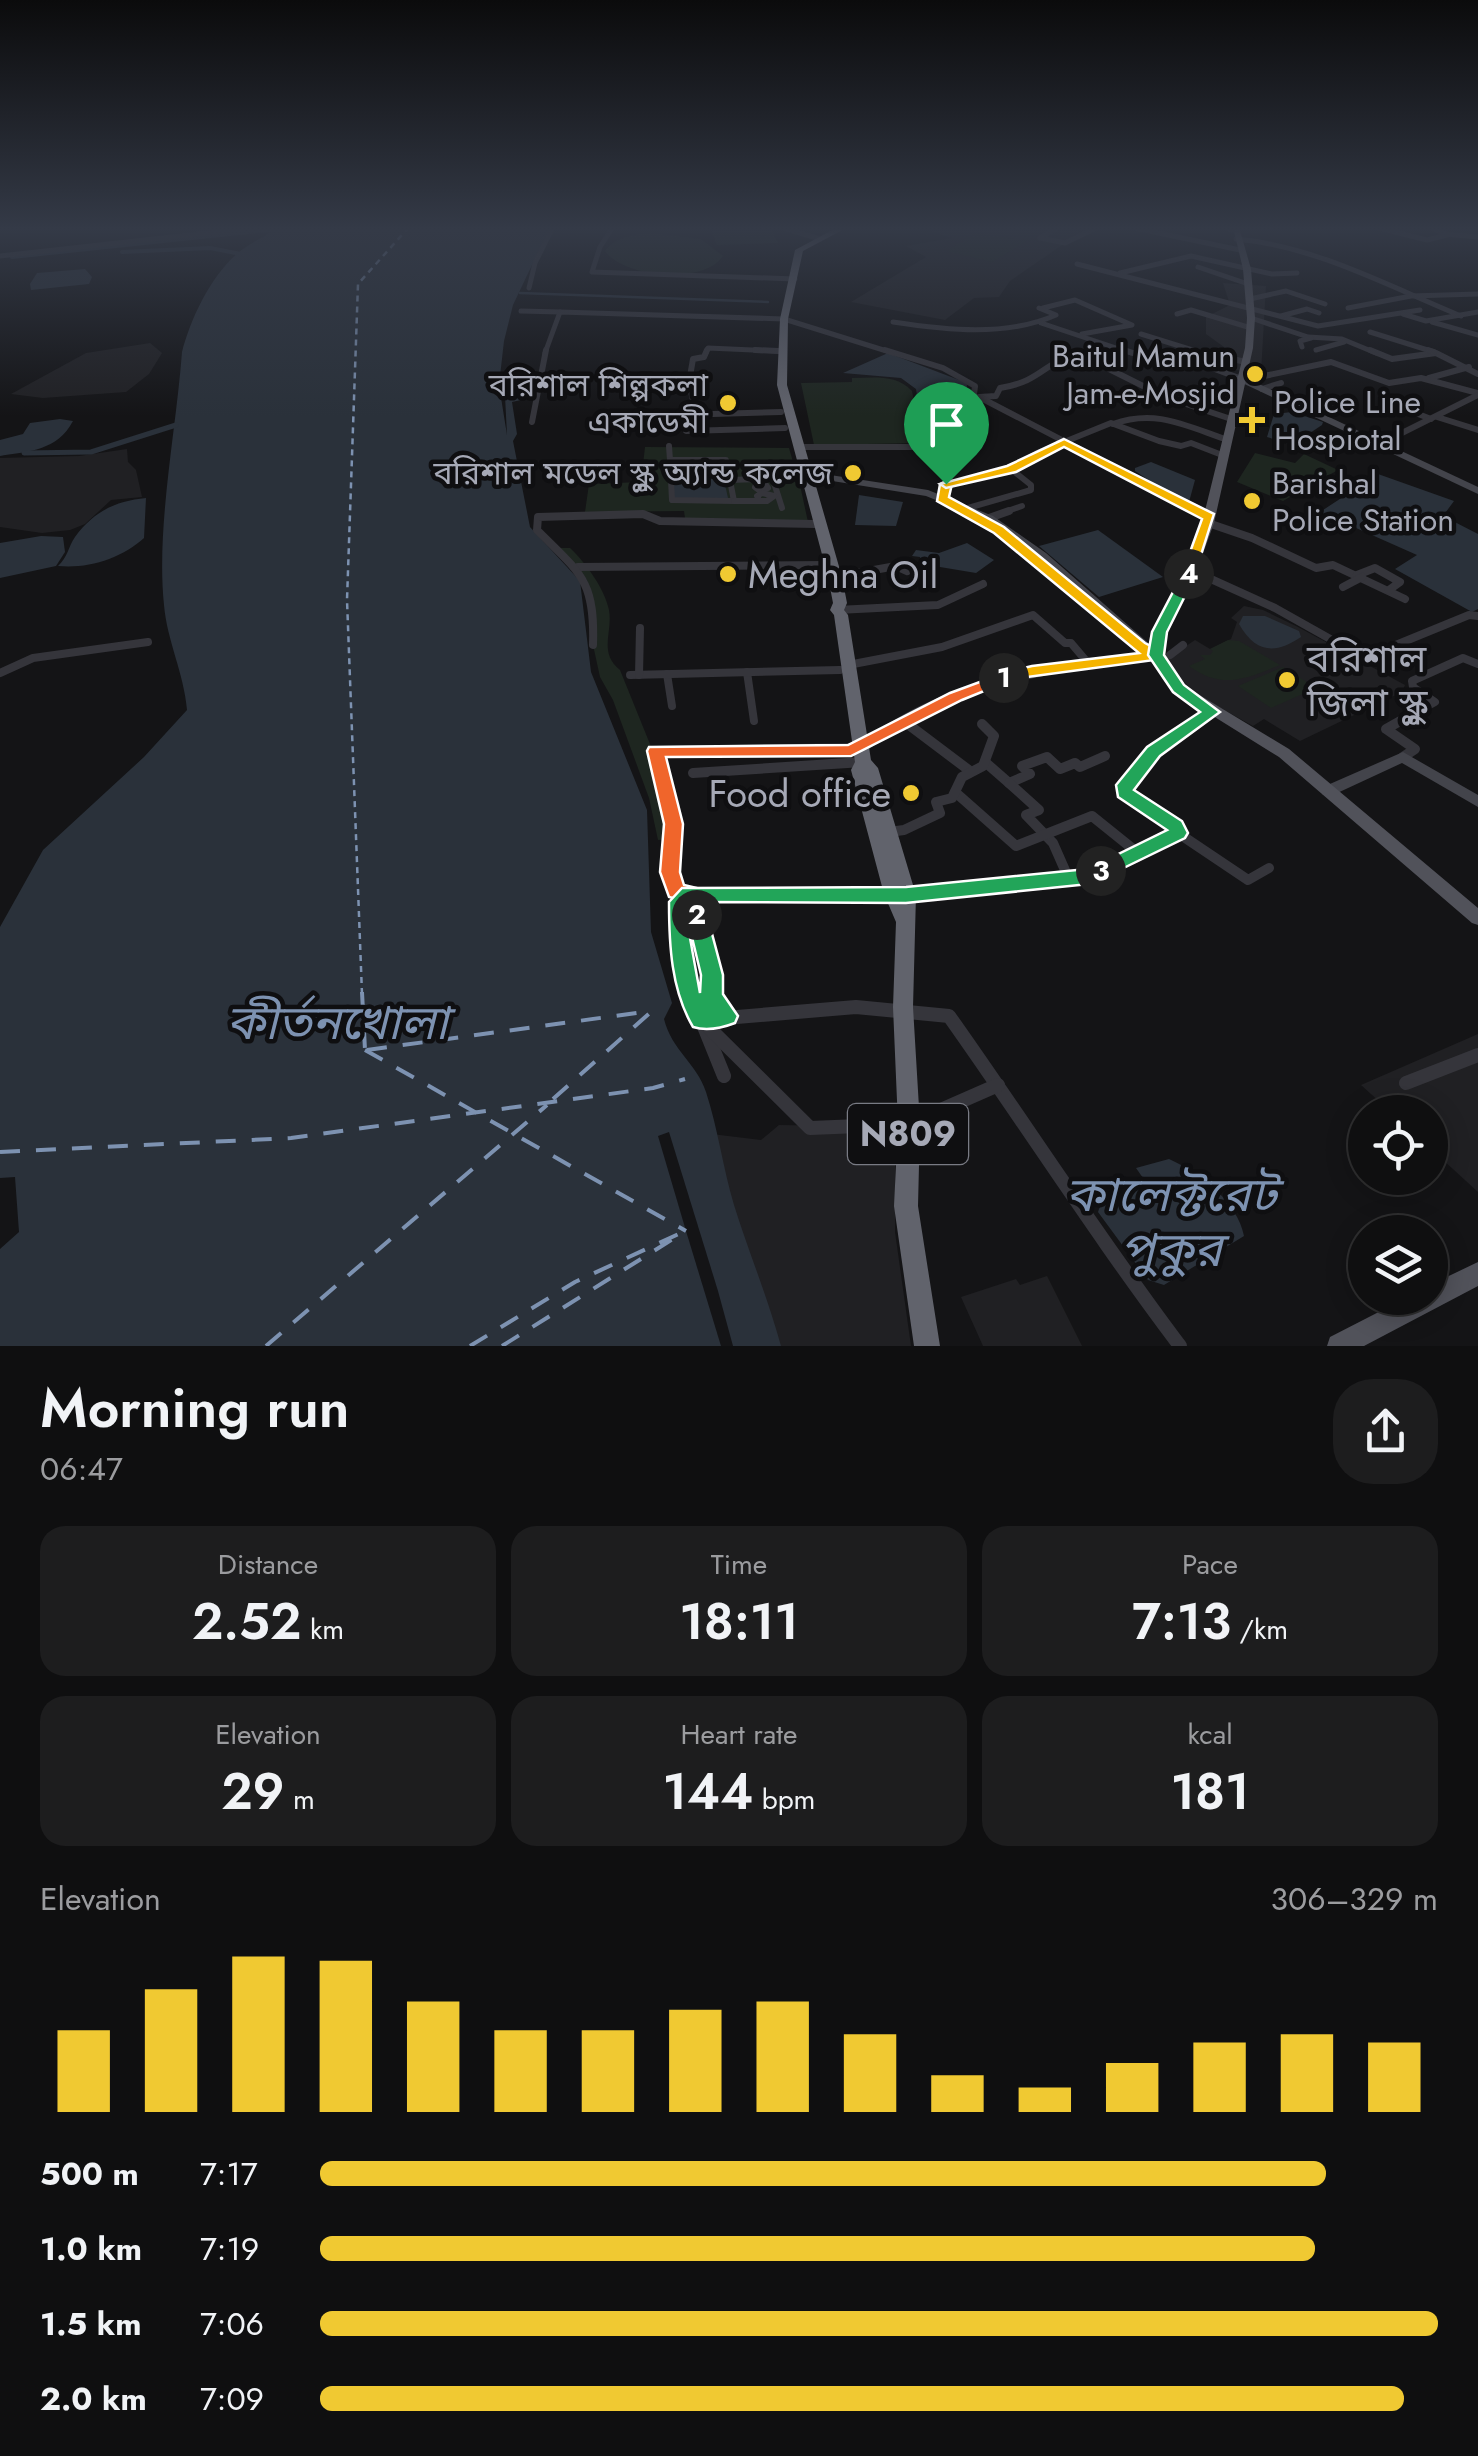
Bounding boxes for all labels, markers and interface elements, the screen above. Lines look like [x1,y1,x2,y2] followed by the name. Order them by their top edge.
[1052,333,1235,416] place label: Baitul Mamun Jam-e-Mosjid
[488,362,708,445] place label: বরিশাল শিল্পকলা একাডেমী
[1244,363,1266,385] marker: Baitul Mamun Jam-e-Mosjid
[1274,379,1421,462] place label: Police Line Hospiotal
[904,382,989,485] pin
[717,392,739,414] marker: বরিশাল শিল্পকলা একাডেমী
[919,397,974,452] icon: arrive
[1239,407,1265,433] marker: Police Line Hospiotal
[432,450,833,496] place label: বরিশাল মডেল স্কুল অ্যান্ড কলেজ
[1272,460,1454,543] place label: Barishal Police Station
[842,462,864,484] marker: বরিশাল মডেল স্কুল অ্যান্ড কলেজ
[1241,490,1263,512] marker: Barishal Police Station
[748,547,938,602] place label: Meghna Oil
[1164,549,1214,599] pin: 4
[1179,553,1199,594] text: 4
[717,563,739,585] marker: Meghna Oil
[1306,631,1428,730] place label: বরিশাল জিলা স্কুল
[979,653,1029,703] pin: 1
[997,657,1011,698] text: 1
[1276,669,1298,691] marker: বরিশাল জিলা স্কুল
[708,766,891,821] place label: Food office
[900,782,922,804] marker: Food office
[1076,846,1126,896] pin: 3
[1092,850,1110,891] text: 3
[672,890,722,940] pin: 2
[688,894,706,935] text: 2
[226,988,456,1057] water label: কীর্তনখোলা
[1348,1095,1448,1315] map controls
[1348,1095,1448,1195] button: locate
[848,1104,968,1164] road number: N809
[1065,1160,1285,1284] water label: কালেক্টরেট পুকুর
[1348,1215,1448,1315] button: layers
[40,1368,350,1448] text: Morning run
[1333,1379,1438,1484] button: share
[40,1446,123,1492] text: 06:47
[218,1544,318,1585] text: Distance
[711,1544,767,1585] text: Time
[1182,1544,1238,1585] text: Pace
[192,1585,302,1658] text: 2.52
[679,1585,799,1658] text: 18:11
[1132,1585,1231,1658] text: 7:13
[302,1609,344,1650] text: km
[1231,1609,1288,1650] text: /km
[215,1714,321,1755] text: Elevation
[681,1714,797,1755] text: Heart rate
[1187,1714,1233,1755] text: kcal
[221,1755,285,1828] text: 29
[663,1755,753,1828] text: 144
[1170,1755,1250,1828] text: 181
[285,1779,315,1820] text: m
[753,1779,815,1820] text: bpm
[40,1876,161,1922] text: Elevation
[1271,1876,1438,1922] text: 306–329 m
[40,2151,139,2197] text: 500 m
[200,2151,258,2197] text: 7:17
[40,2226,142,2272] text: 1.0 km
[200,2226,259,2272] text: 7:19
[40,2301,142,2347] text: 1.5 km
[200,2301,264,2347] text: 7:06
[40,2376,147,2422] text: 2.0 km
[200,2376,264,2422] text: 7:09

